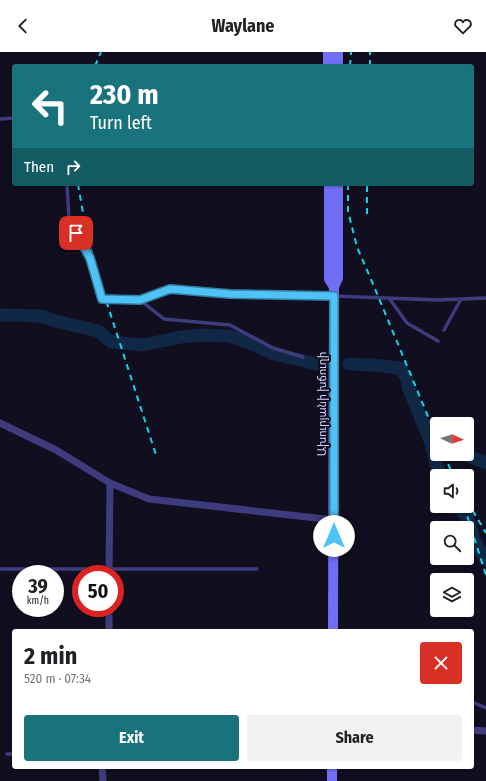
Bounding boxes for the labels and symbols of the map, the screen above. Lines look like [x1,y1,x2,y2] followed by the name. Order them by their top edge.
[59,216,93,250] pin
[316,352,329,456] street label: Ախուրյանի խճուղի
[430,417,474,461] north arrow
[313,515,355,557] position arrow
[72,565,124,617] speed limit sign: 50

